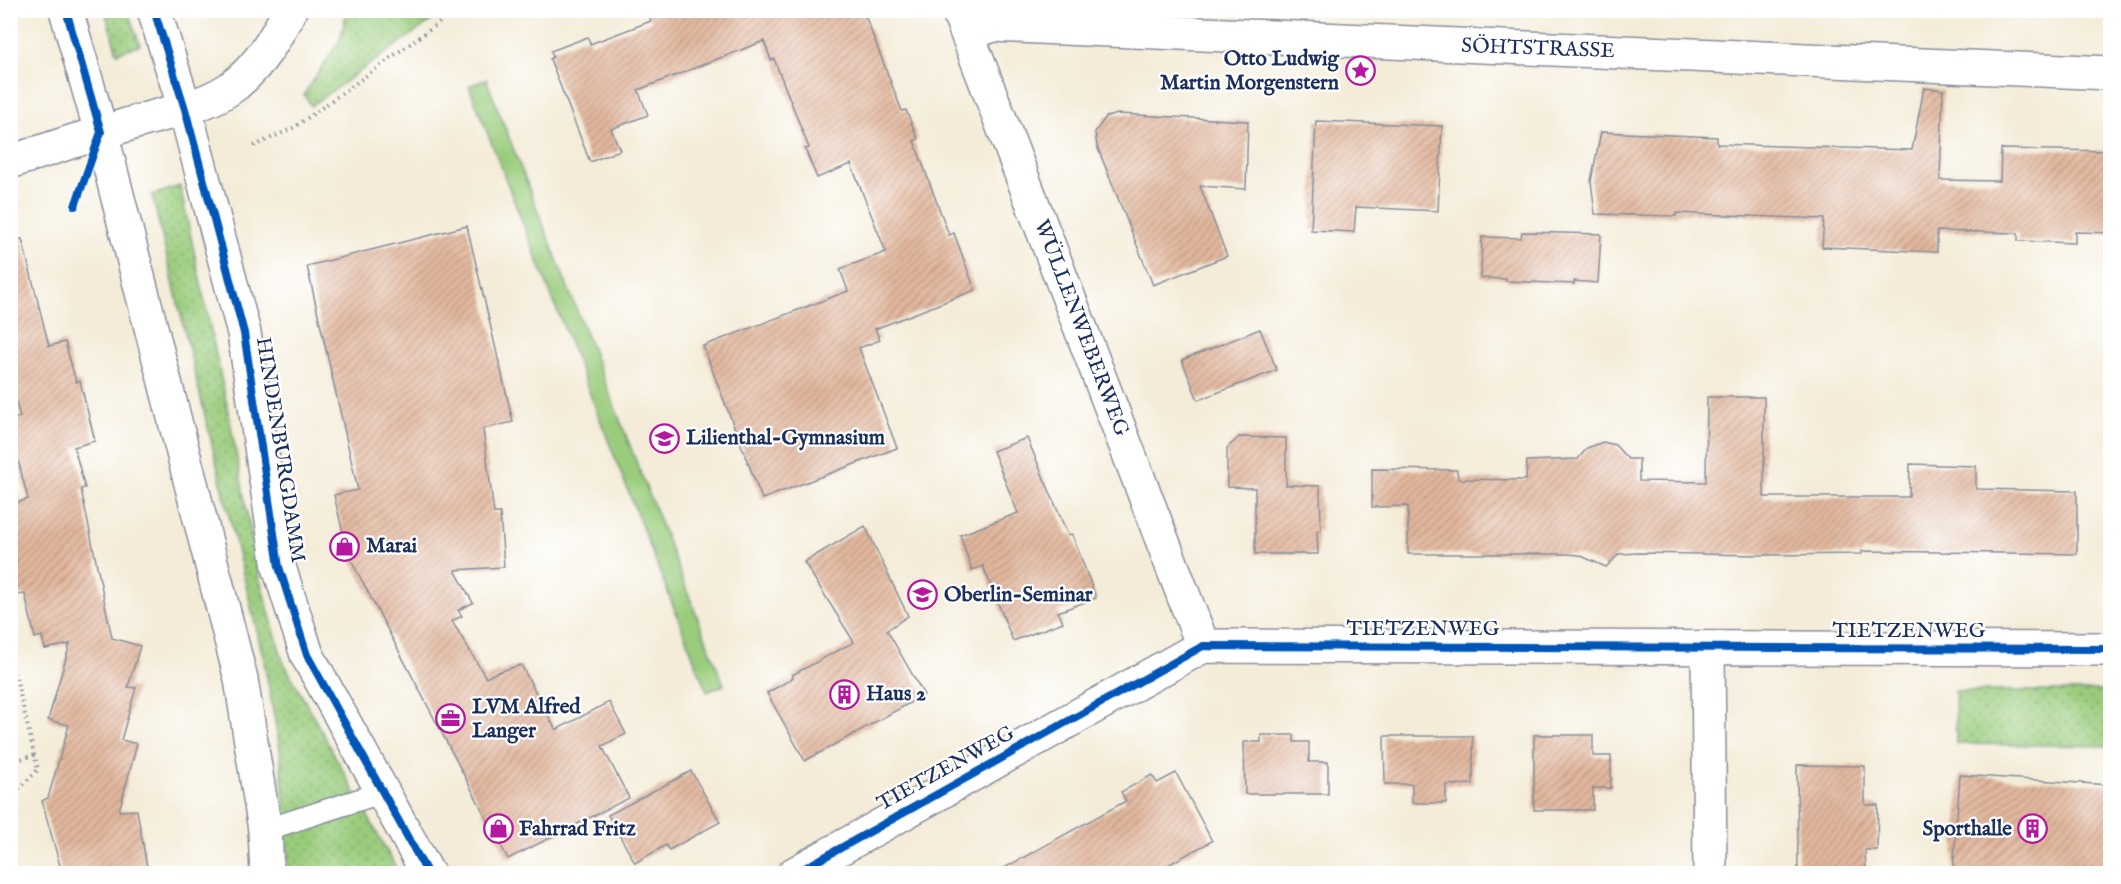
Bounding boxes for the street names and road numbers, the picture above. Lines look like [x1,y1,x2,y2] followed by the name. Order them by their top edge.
[1461,33,1615,65] street label: SÖHTSTRASSE
[1027,216,1135,440] street label: WÜLLENWEBERWEG
[249,335,311,565] street label: HINDENBURGDAMM
[1347,616,1500,643] street label: TIETZENWEG
[1833,618,1986,645] street label: TIETZENWEG
[873,720,1020,818] street label: TIETZENWEG

